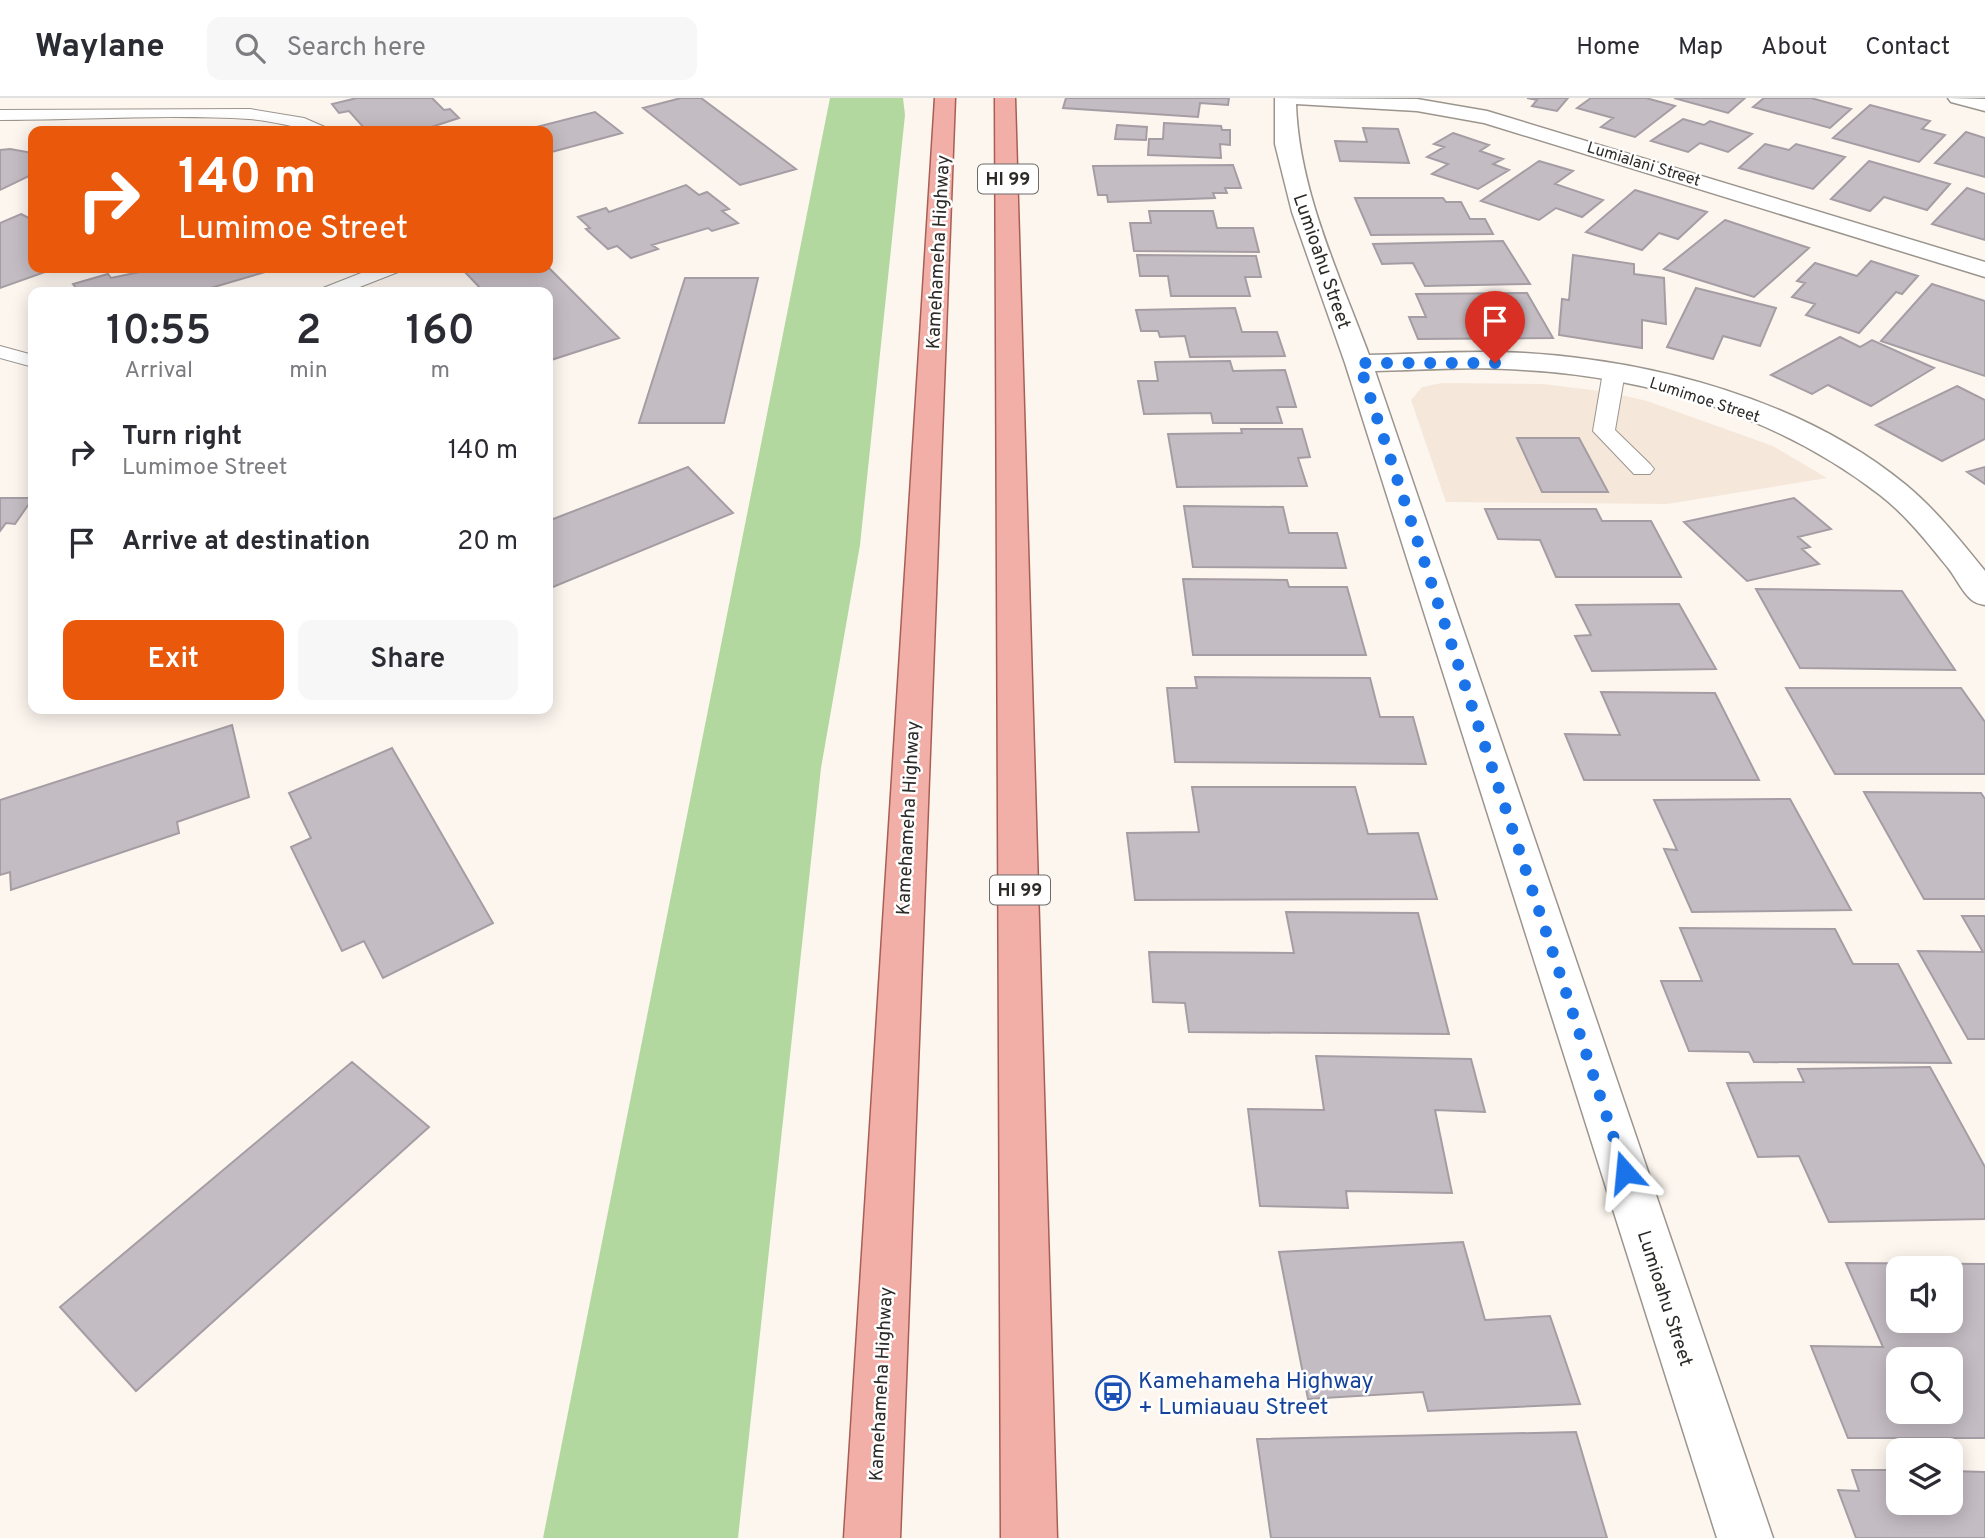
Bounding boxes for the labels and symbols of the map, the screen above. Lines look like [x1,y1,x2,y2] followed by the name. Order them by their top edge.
[1584,138,1703,192] street label: Lumialani Street
[922,154,956,350] street label: Kamehameha Highway
[978,164,1038,194] road number: HI 99
[1287,191,1355,332] street label: Lumioahu Street
[1465,291,1525,363] pin
[1647,374,1762,428] street label: Lumimoe Street
[892,720,926,916] street label: Kamehameha Highway
[990,876,1050,904] road number: HI 99
[1588,1135,1662,1209] position arrow
[1631,1228,1697,1370] street label: Lumioahu Street
[865,1286,899,1482] street label: Kamehameha Highway
[1138,1368,1374,1423] place label: Kamehameha Highway + Lumiauau Street
[1094,1374,1132,1412] bus stop icon: Kamehameha Highway + Lumiauau Street

